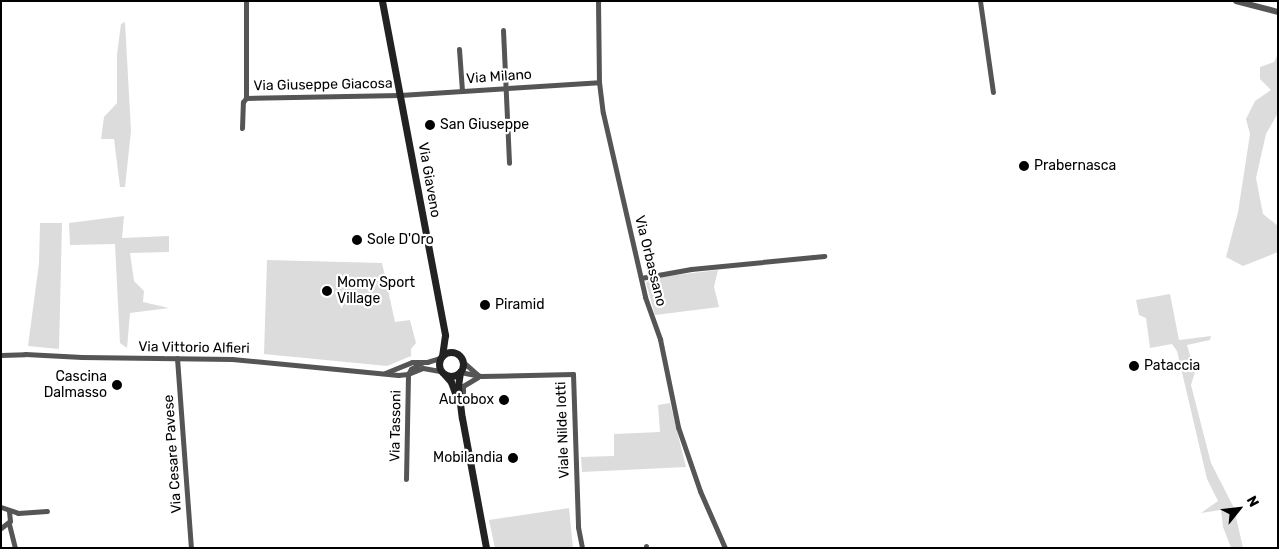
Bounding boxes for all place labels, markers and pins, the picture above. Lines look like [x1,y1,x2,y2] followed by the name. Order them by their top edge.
[440,117,529,133] place label: San Giuseppe
[424,119,436,131] marker: San Giuseppe
[1034,158,1116,174] place label: Prabernasca
[1018,160,1030,172] marker: Prabernasca
[367,232,434,248] place label: Sole D'Oro
[351,234,363,246] marker: Sole D'Oro
[337,275,415,308] place label: Momy Sport Village
[321,285,333,297] marker: Momy Sport Village
[495,297,544,313] place label: Piramid
[479,299,491,311] marker: Piramid
[1144,358,1200,374] place label: Pataccia
[1128,360,1140,372] marker: Pataccia
[44,369,107,402] place label: Cascina Dalmasso
[111,379,123,391] marker: Cascina Dalmasso
[439,392,494,408] place label: Autobox
[498,394,510,406] marker: Autobox
[433,450,503,466] place label: Mobilandia
[507,452,519,464] marker: Mobilandia

